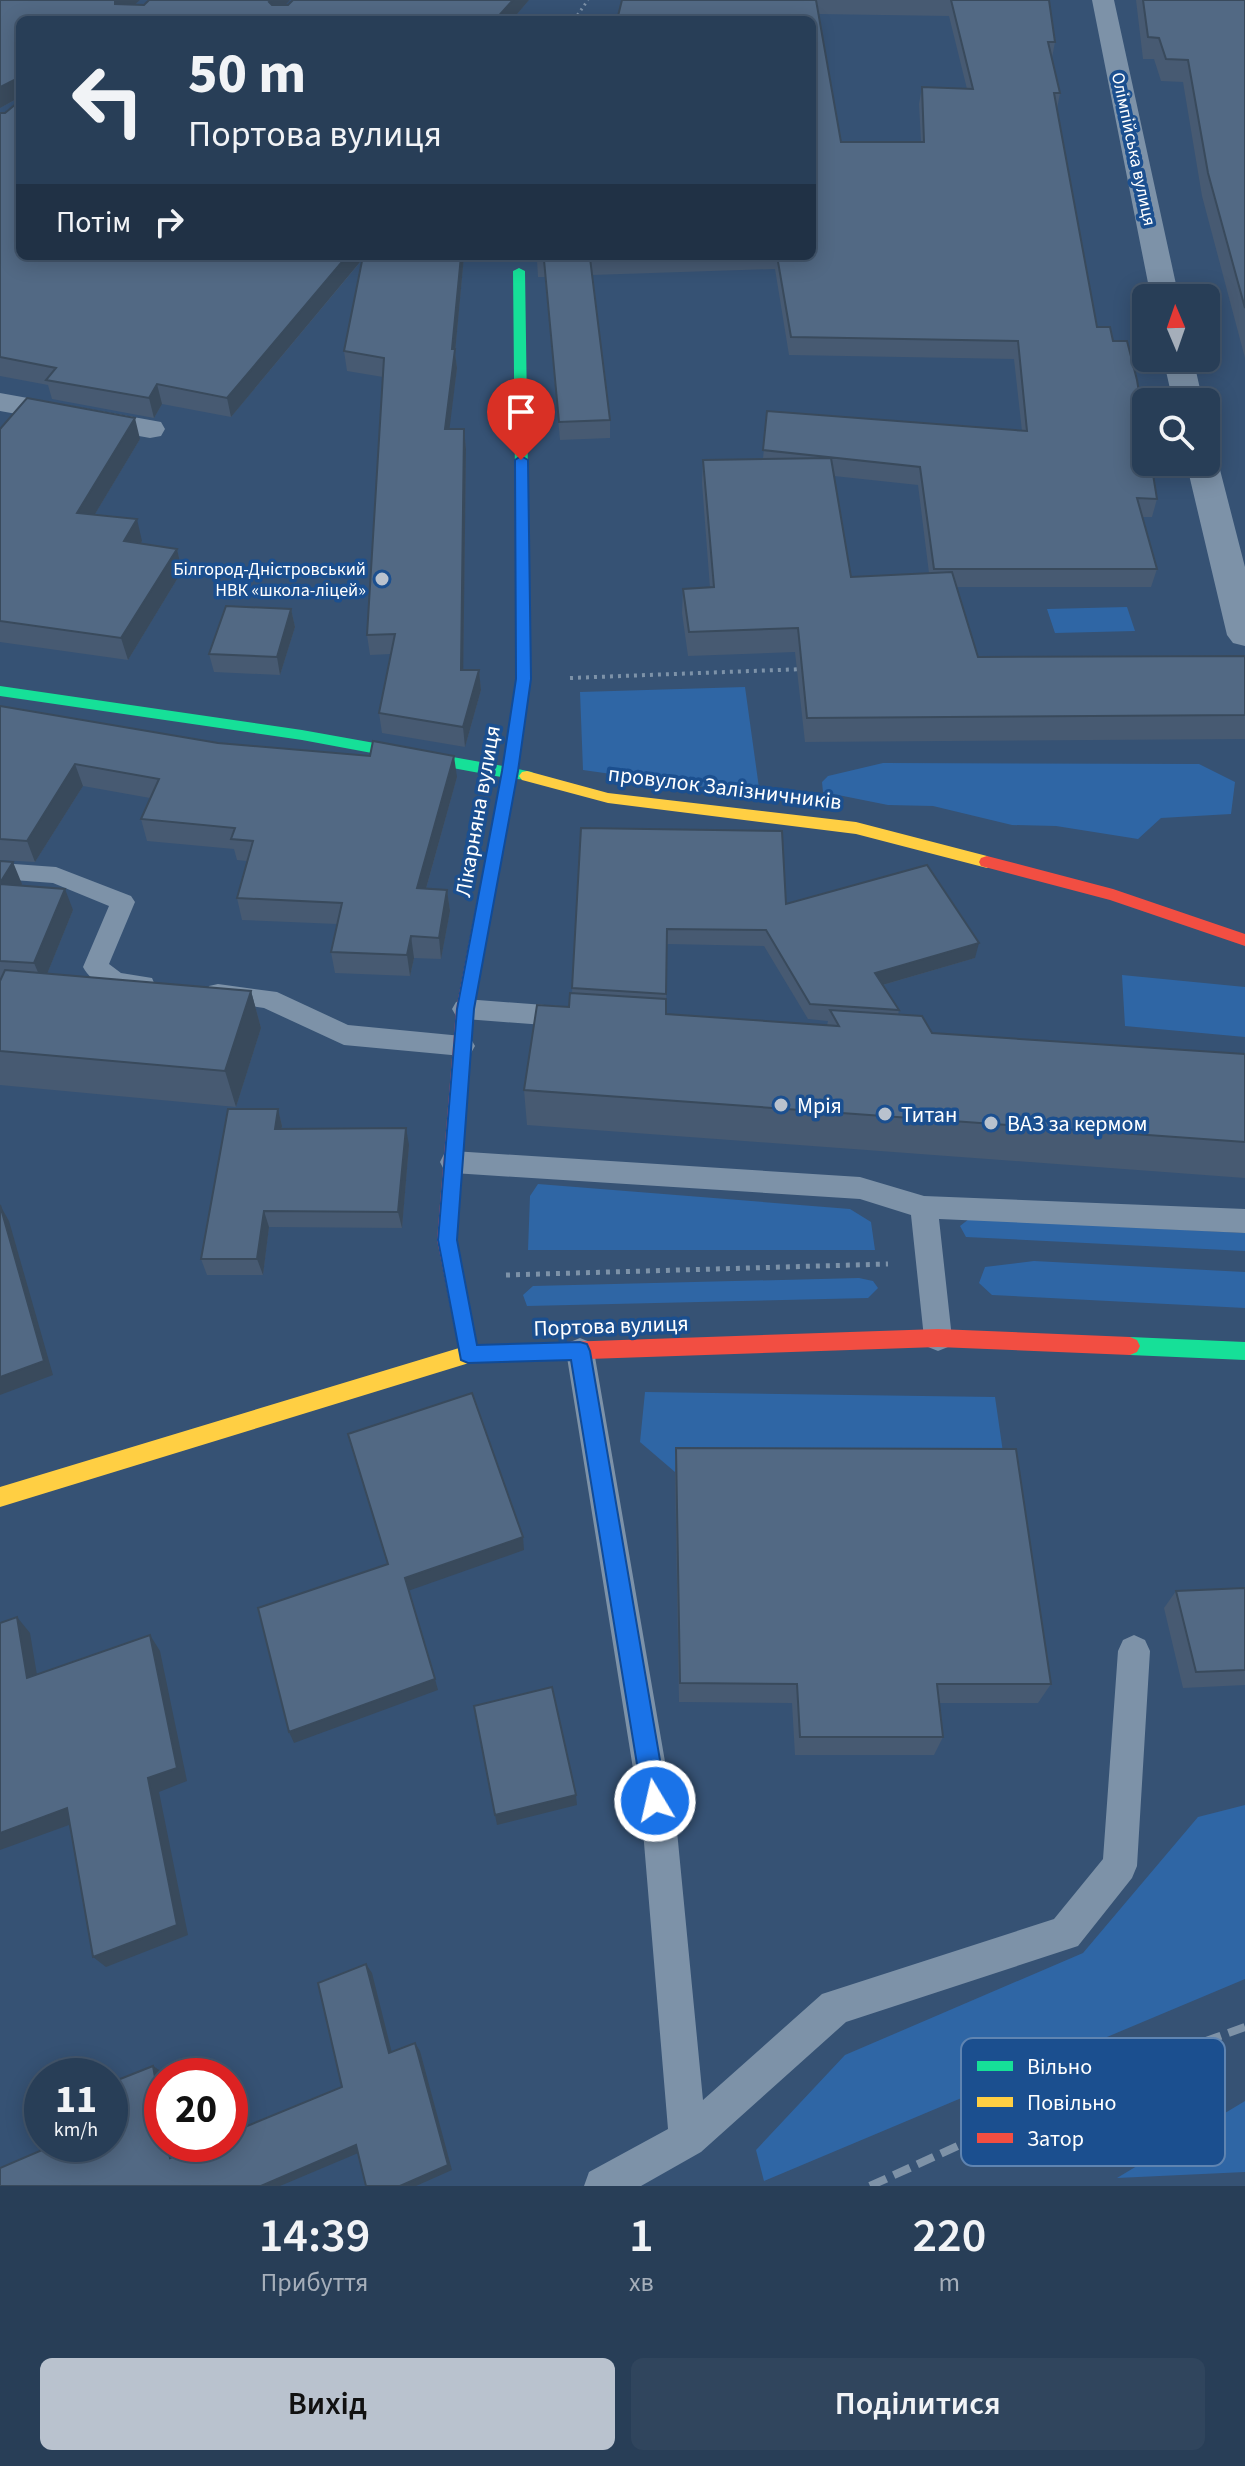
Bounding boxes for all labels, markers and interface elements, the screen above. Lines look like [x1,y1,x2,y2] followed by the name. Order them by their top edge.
[188,35,306,114] text: 50 m
[56,48,160,152] icon: left
[1105,70,1162,228] street label: Олімпійська вулиця
[188,109,442,160] text: Портова вулиця
[147,200,191,244] icon: right
[56,201,131,244] text: Потім
[1132,284,1220,372] north arrow
[1132,284,1220,476] map controls
[487,378,555,460] pin
[1132,388,1220,476] button: search
[499,390,543,434] icon: arrive
[173,557,366,603] place label: Білгород-Дністровський НВК «школа-ліцей»
[373,570,391,588] marker: Білгород-Дністровський НВК «школа-ліцей»
[447,723,509,899] street label: Лікарняна вулиця
[606,758,843,818] street label: провулок Залізничників
[797,1090,842,1122] place label: Мрія
[772,1096,790,1114] marker: Мрія
[901,1099,957,1131] place label: Титан
[876,1105,894,1123] marker: Титан
[1007,1108,1147,1140] place label: ВАЗ за кермом
[982,1114,1000,1132] marker: ВАЗ за кермом
[533,1307,689,1345] street label: Портова вулиця
[613,1759,697,1843] position arrow
[961,2038,1225,2166] legend
[1027,2051,1092,2083] text: Вільно
[144,2058,248,2162] speed limit sign: 20
[55,2071,97,2128] text: 11
[1027,2087,1116,2119] text: Повільно
[54,2116,98,2144] text: km/h
[1027,2123,1084,2155] text: Затор
[259,2202,370,2270] text: 14:39
[629,2202,654,2270] text: 1
[912,2202,986,2270] text: 220
[261,2264,368,2301] text: Прибуття
[629,2264,654,2301] text: хв
[939,2264,960,2301] text: m
[40,2358,615,2450] button: Вихід
[631,2358,1205,2450] button: Поділитися

